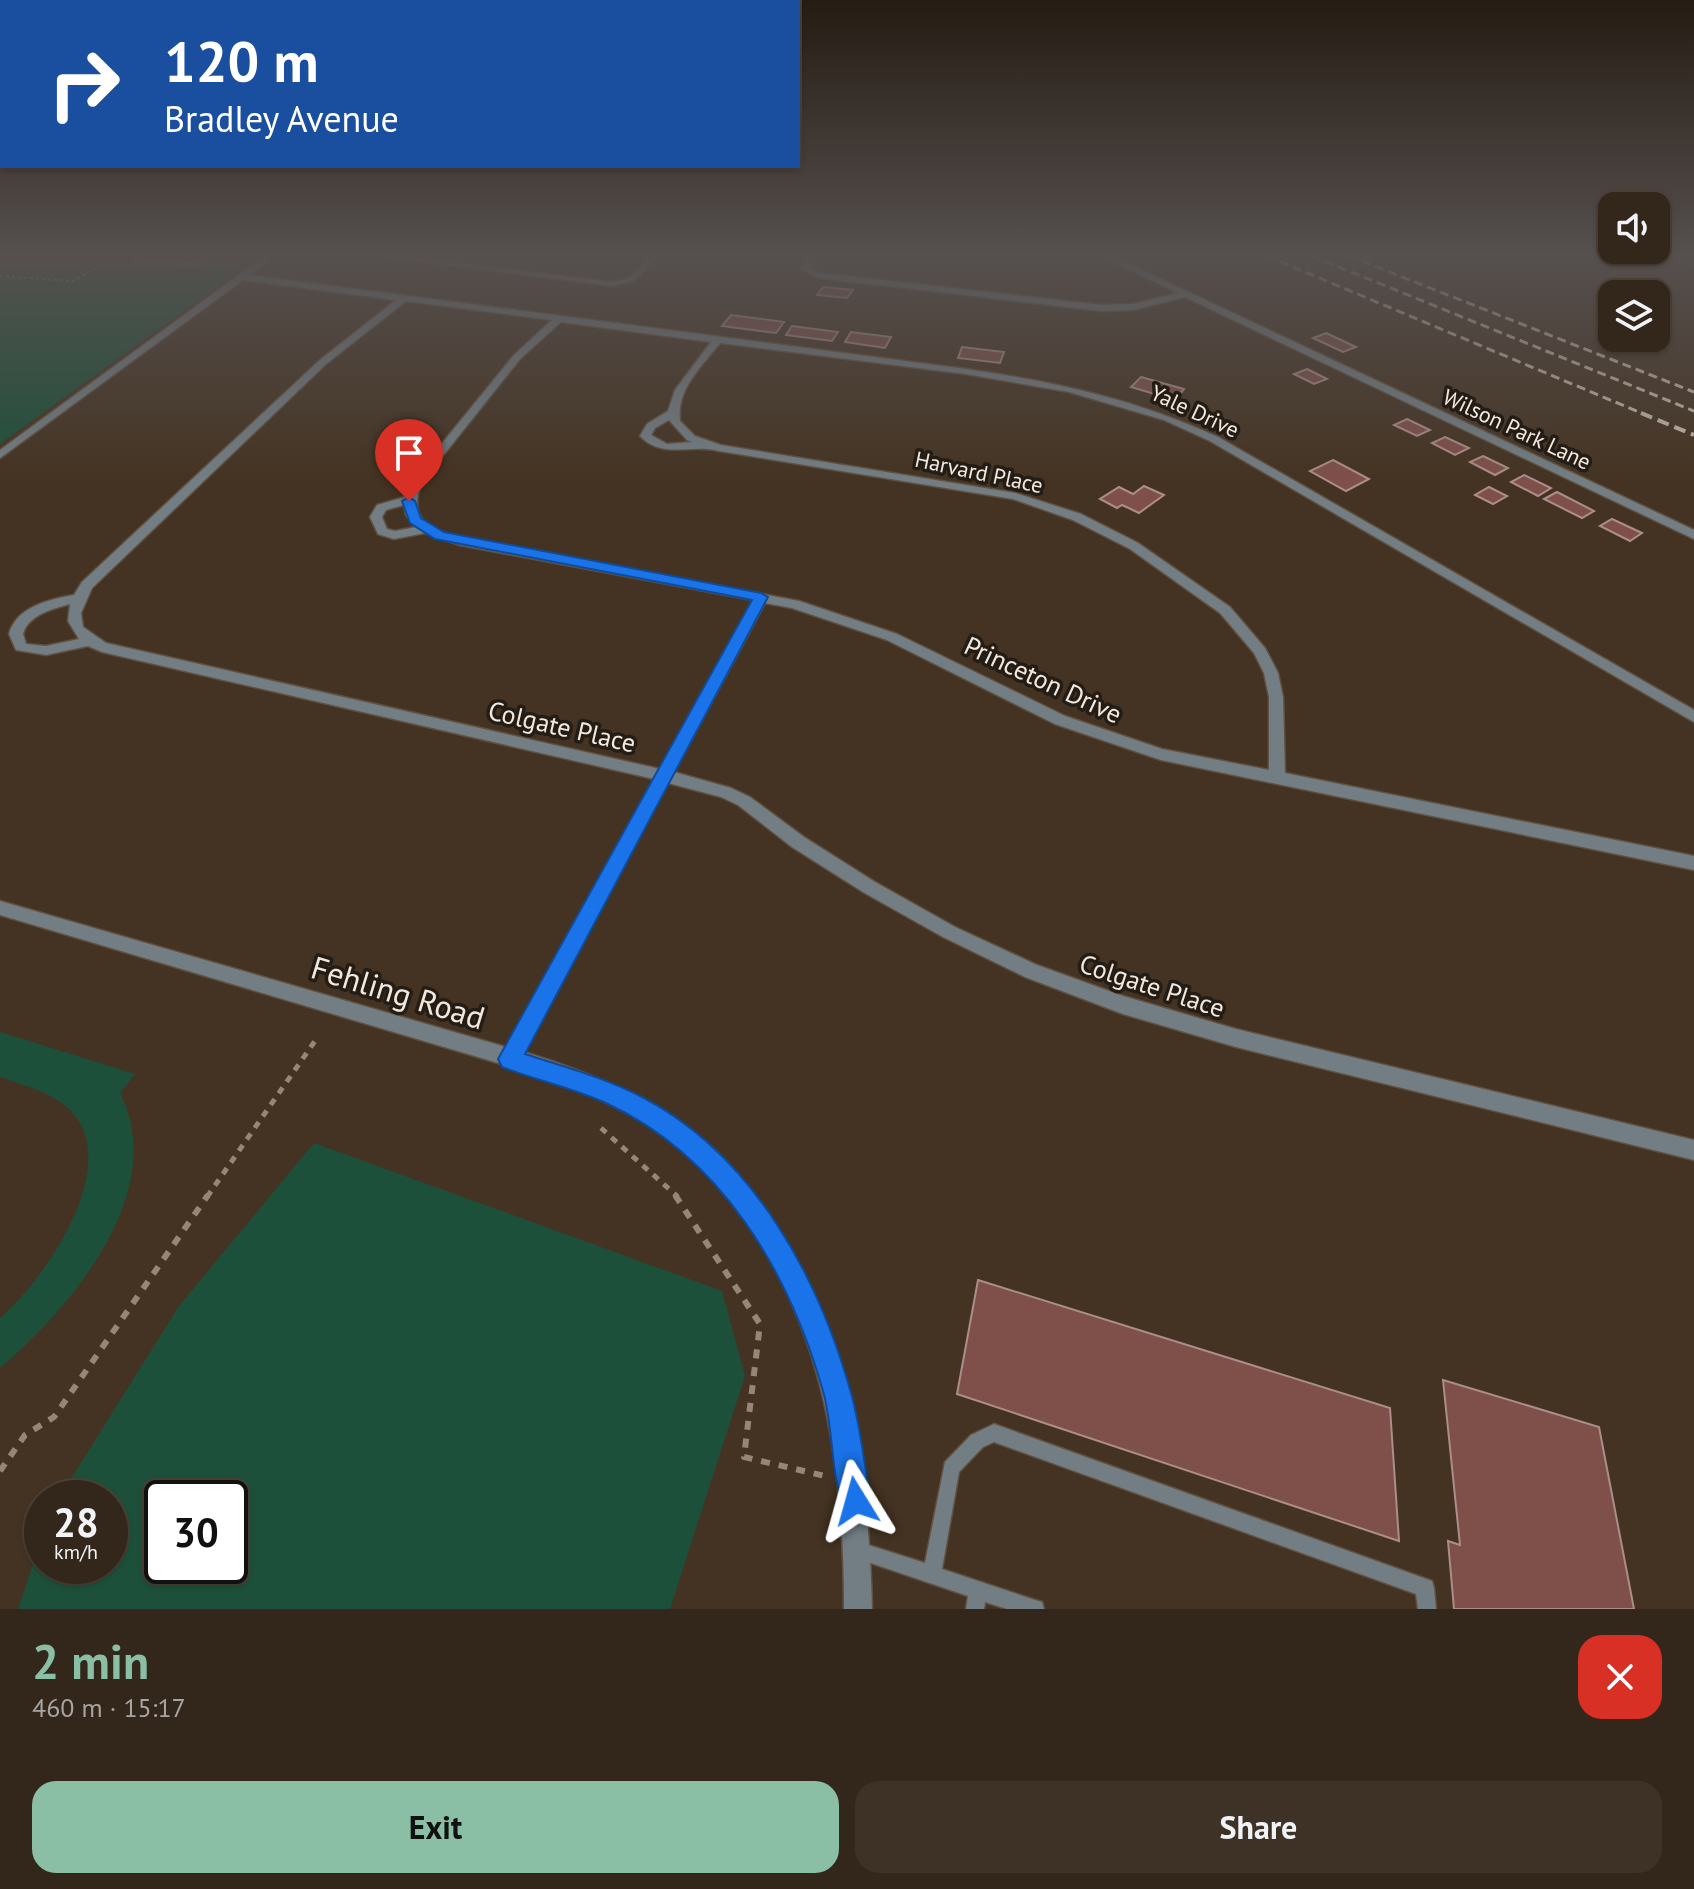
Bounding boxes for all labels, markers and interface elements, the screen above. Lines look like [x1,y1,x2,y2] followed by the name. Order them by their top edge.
[164,25,319,97] text: 120 m
[32,32,136,136] icon: right
[164,95,399,142] text: Bradley Avenue
[1598,192,1670,352] map controls
[1598,192,1670,264] button: sound
[1598,280,1670,352] button: layers
[1146,378,1244,444] street label: Yale Drive
[1438,382,1596,476] street label: Wilson Park Lane
[375,419,443,501] pin
[387,431,431,475] icon: arrive
[912,445,1046,499] street label: Harvard Place
[959,629,1127,730] street label: Princeton Drive
[485,694,639,760] street label: Colgate Place
[306,946,490,1038] street label: Fehling Road
[1076,947,1229,1024] street label: Colgate Place
[814,1459,898,1543] position arrow
[144,1480,248,1584] speed limit sign: 30
[53,1496,99,1548] text: 28
[54,1539,98,1565] text: km/h
[32,1630,149,1692] text: 2 min
[1578,1635,1662,1719] button: close
[32,1691,186,1724] text: 460 m · 15:17
[32,1781,839,1873] button: Exit
[855,1781,1662,1873] button: Share

